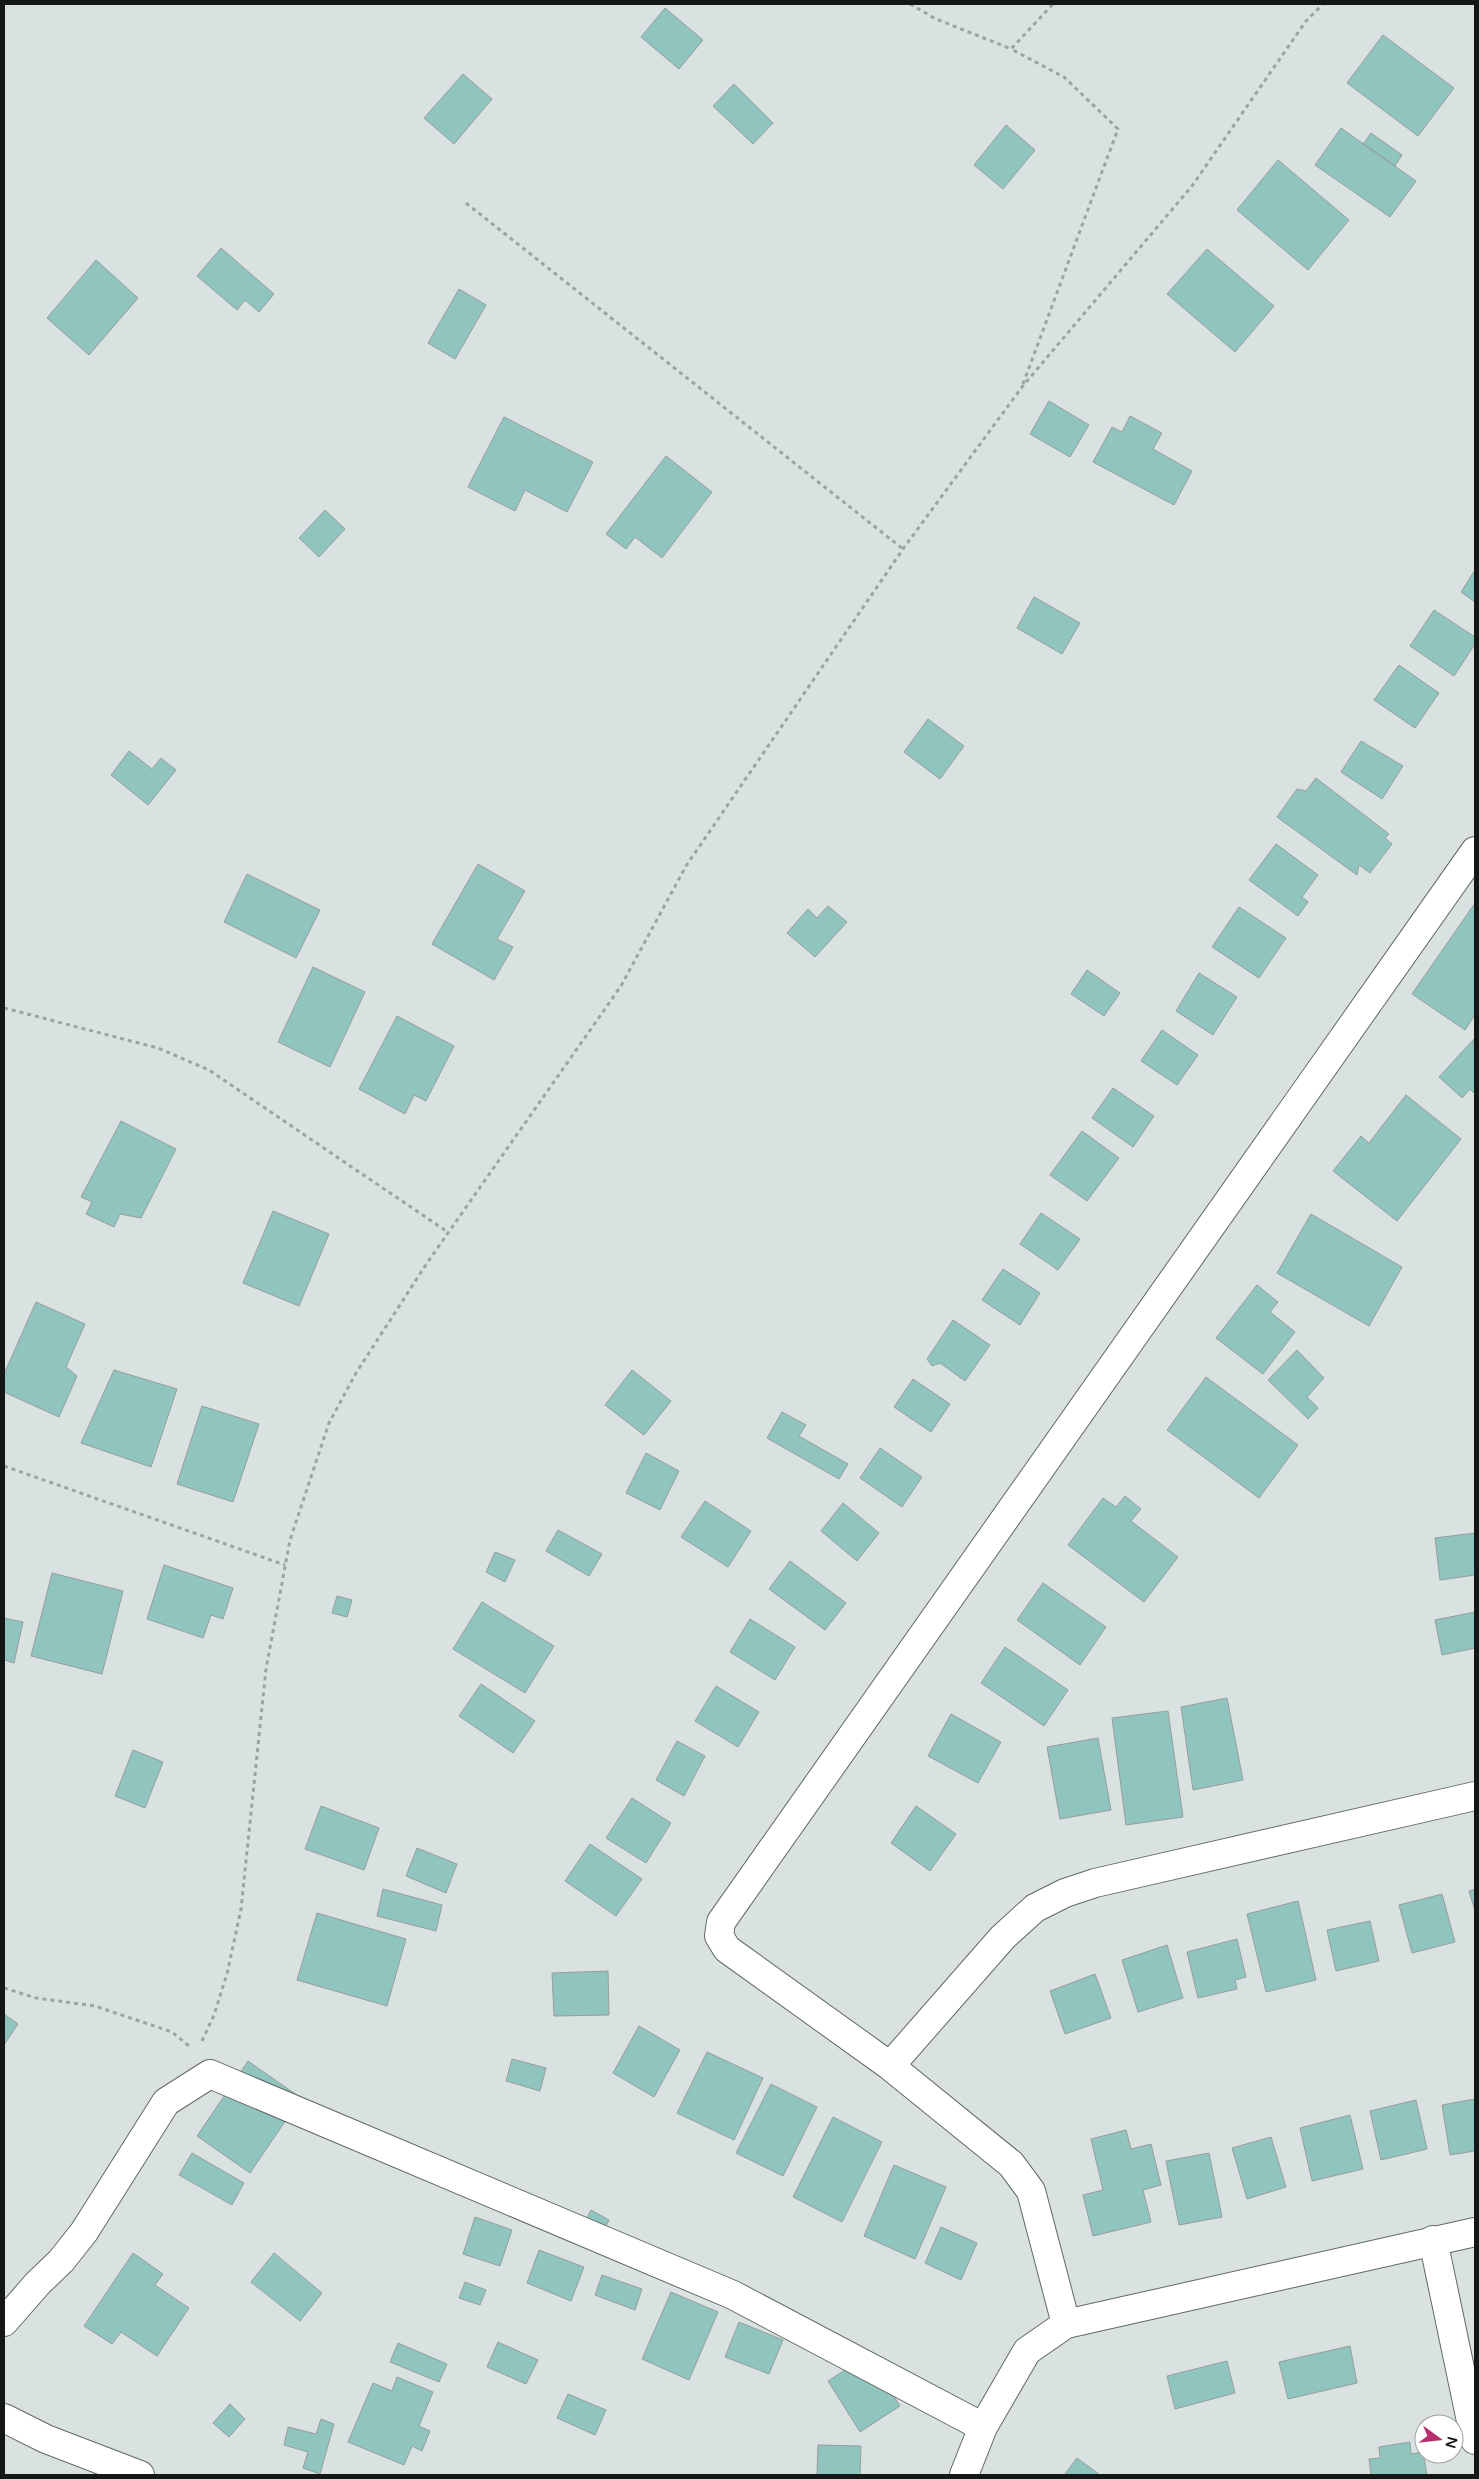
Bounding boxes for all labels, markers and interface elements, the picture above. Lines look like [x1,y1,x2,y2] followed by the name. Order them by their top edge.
[1414,2414,1464,2464] north arrow
[1441,2435,1461,2450] text: N

